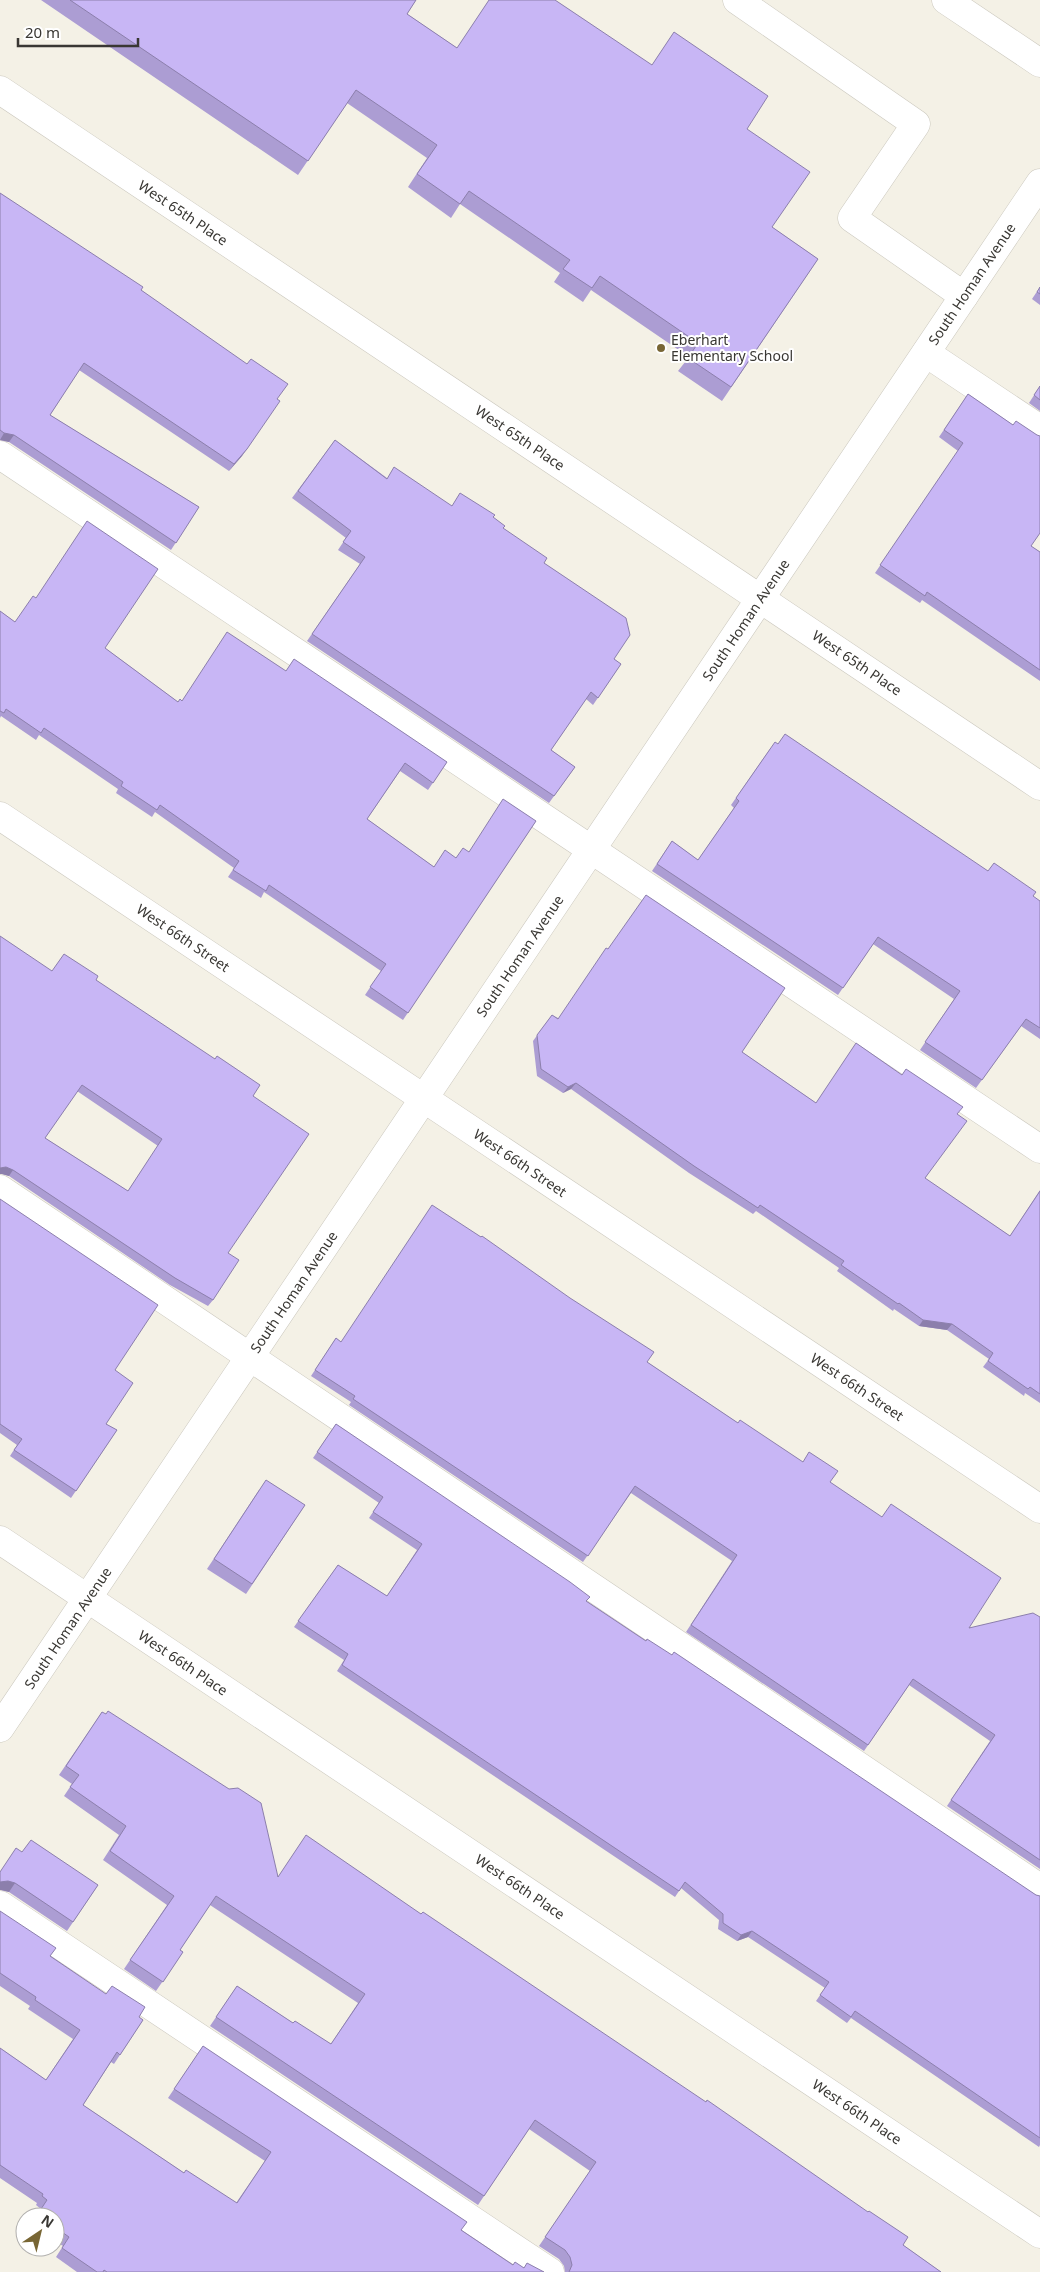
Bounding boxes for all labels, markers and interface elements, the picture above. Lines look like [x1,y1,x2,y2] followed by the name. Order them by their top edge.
[18,15,138,47] scale bar
[25,22,60,42] text: 20 m
[135,176,232,250] street label: West 65th Place
[924,219,1020,348] street label: South Homan Avenue
[671,330,793,365] place label: Eberhart Elementary School
[655,342,667,354] marker: Eberhart Elementary School
[472,401,569,475] street label: West 65th Place
[698,555,794,684] street label: South Homan Avenue
[809,626,906,700] street label: West 65th Place
[472,891,568,1020] street label: South Homan Avenue
[133,899,234,976] street label: West 66th Street
[470,1124,571,1201] street label: West 66th Street
[246,1227,342,1356] street label: South Homan Avenue
[807,1348,908,1425] street label: West 66th Street
[20,1563,116,1692] street label: South Homan Avenue
[135,1626,232,1700] street label: West 66th Place
[472,1850,569,1924] street label: West 66th Place
[809,2075,906,2149] street label: West 66th Place
[15,2207,65,2257] north arrow
[38,2210,58,2232] text: N

